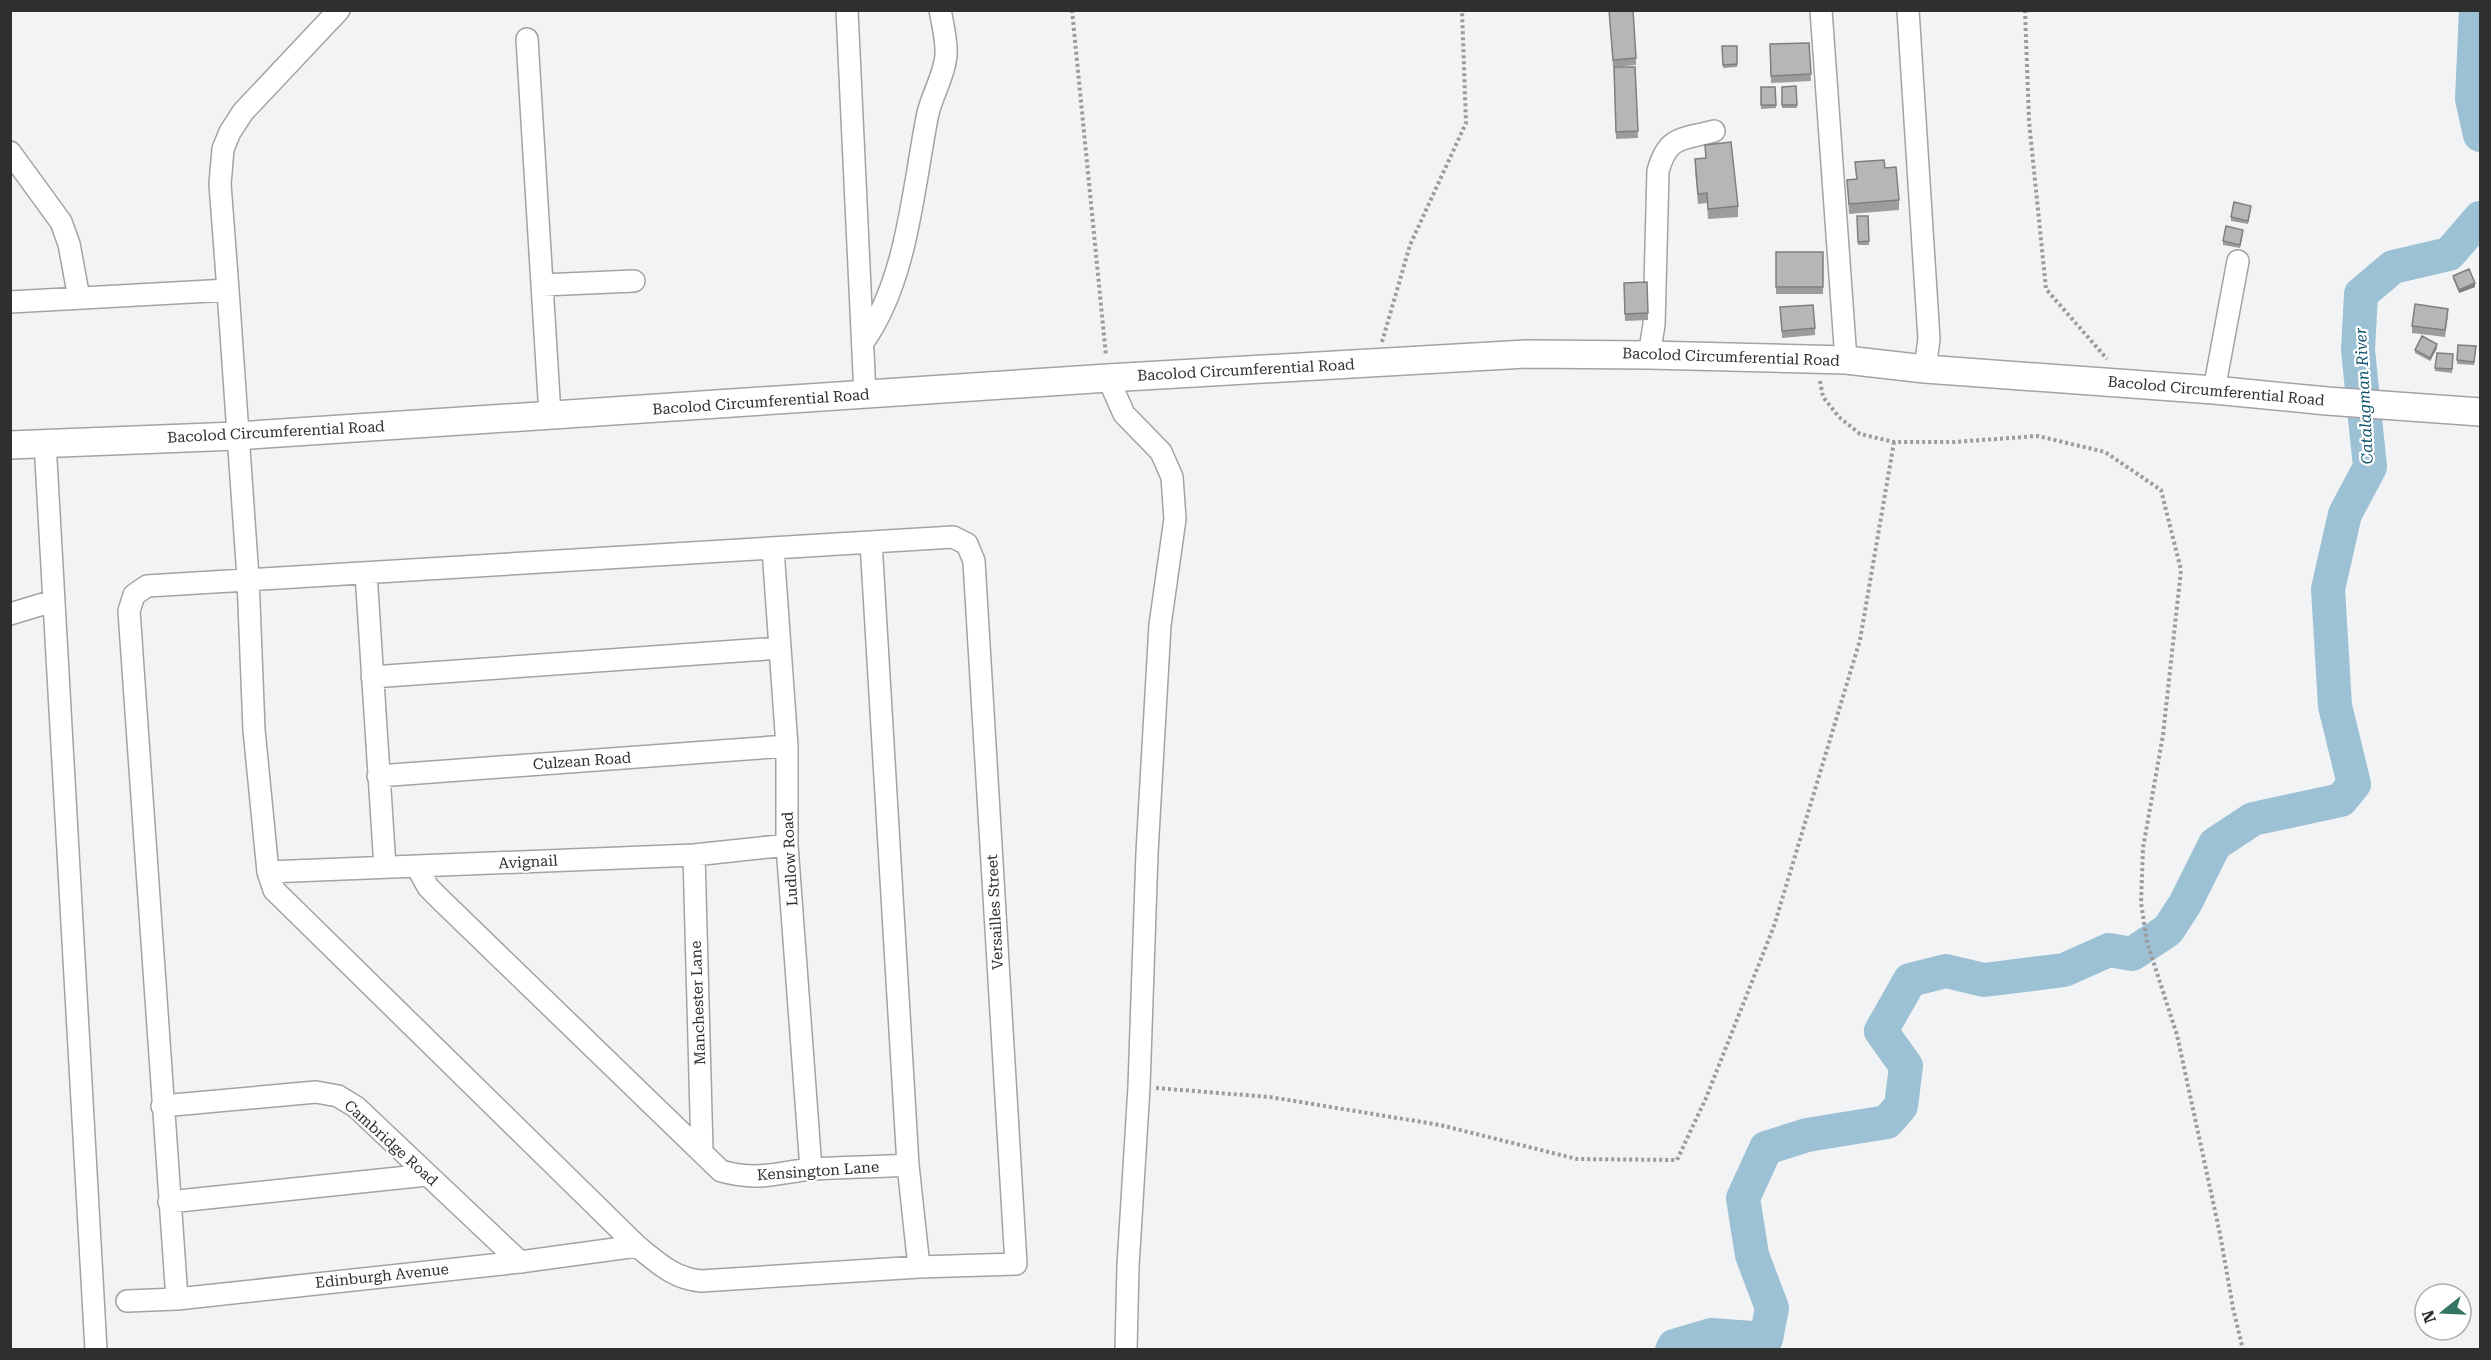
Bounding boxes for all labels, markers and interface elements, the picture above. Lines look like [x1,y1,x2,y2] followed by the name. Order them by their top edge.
[2351,327,2377,465] water label: Catalagman River
[1622,344,1840,370] street label: Bacolod Circumferential Road
[1137,355,1356,385] street label: Bacolod Circumferential Road
[2107,373,2326,409] street label: Bacolod Circumferential Road
[652,385,871,419] street label: Bacolod Circumferential Road
[167,417,386,447] street label: Bacolod Circumferential Road
[532,749,632,773] street label: Culzean Road
[779,811,801,907] street label: Ludlow Road
[498,851,558,873] street label: Avignail
[983,853,1007,970] street label: Versailles Street
[687,940,709,1066] street label: Manchester Lane
[341,1096,442,1190] street label: Cambridge Road
[756,1158,880,1184] street label: Kensington Lane
[314,1260,450,1292] street label: Edinburgh Avenue
[2413,1282,2473,1342] north arrow
[2418,1308,2440,1325] text: N

